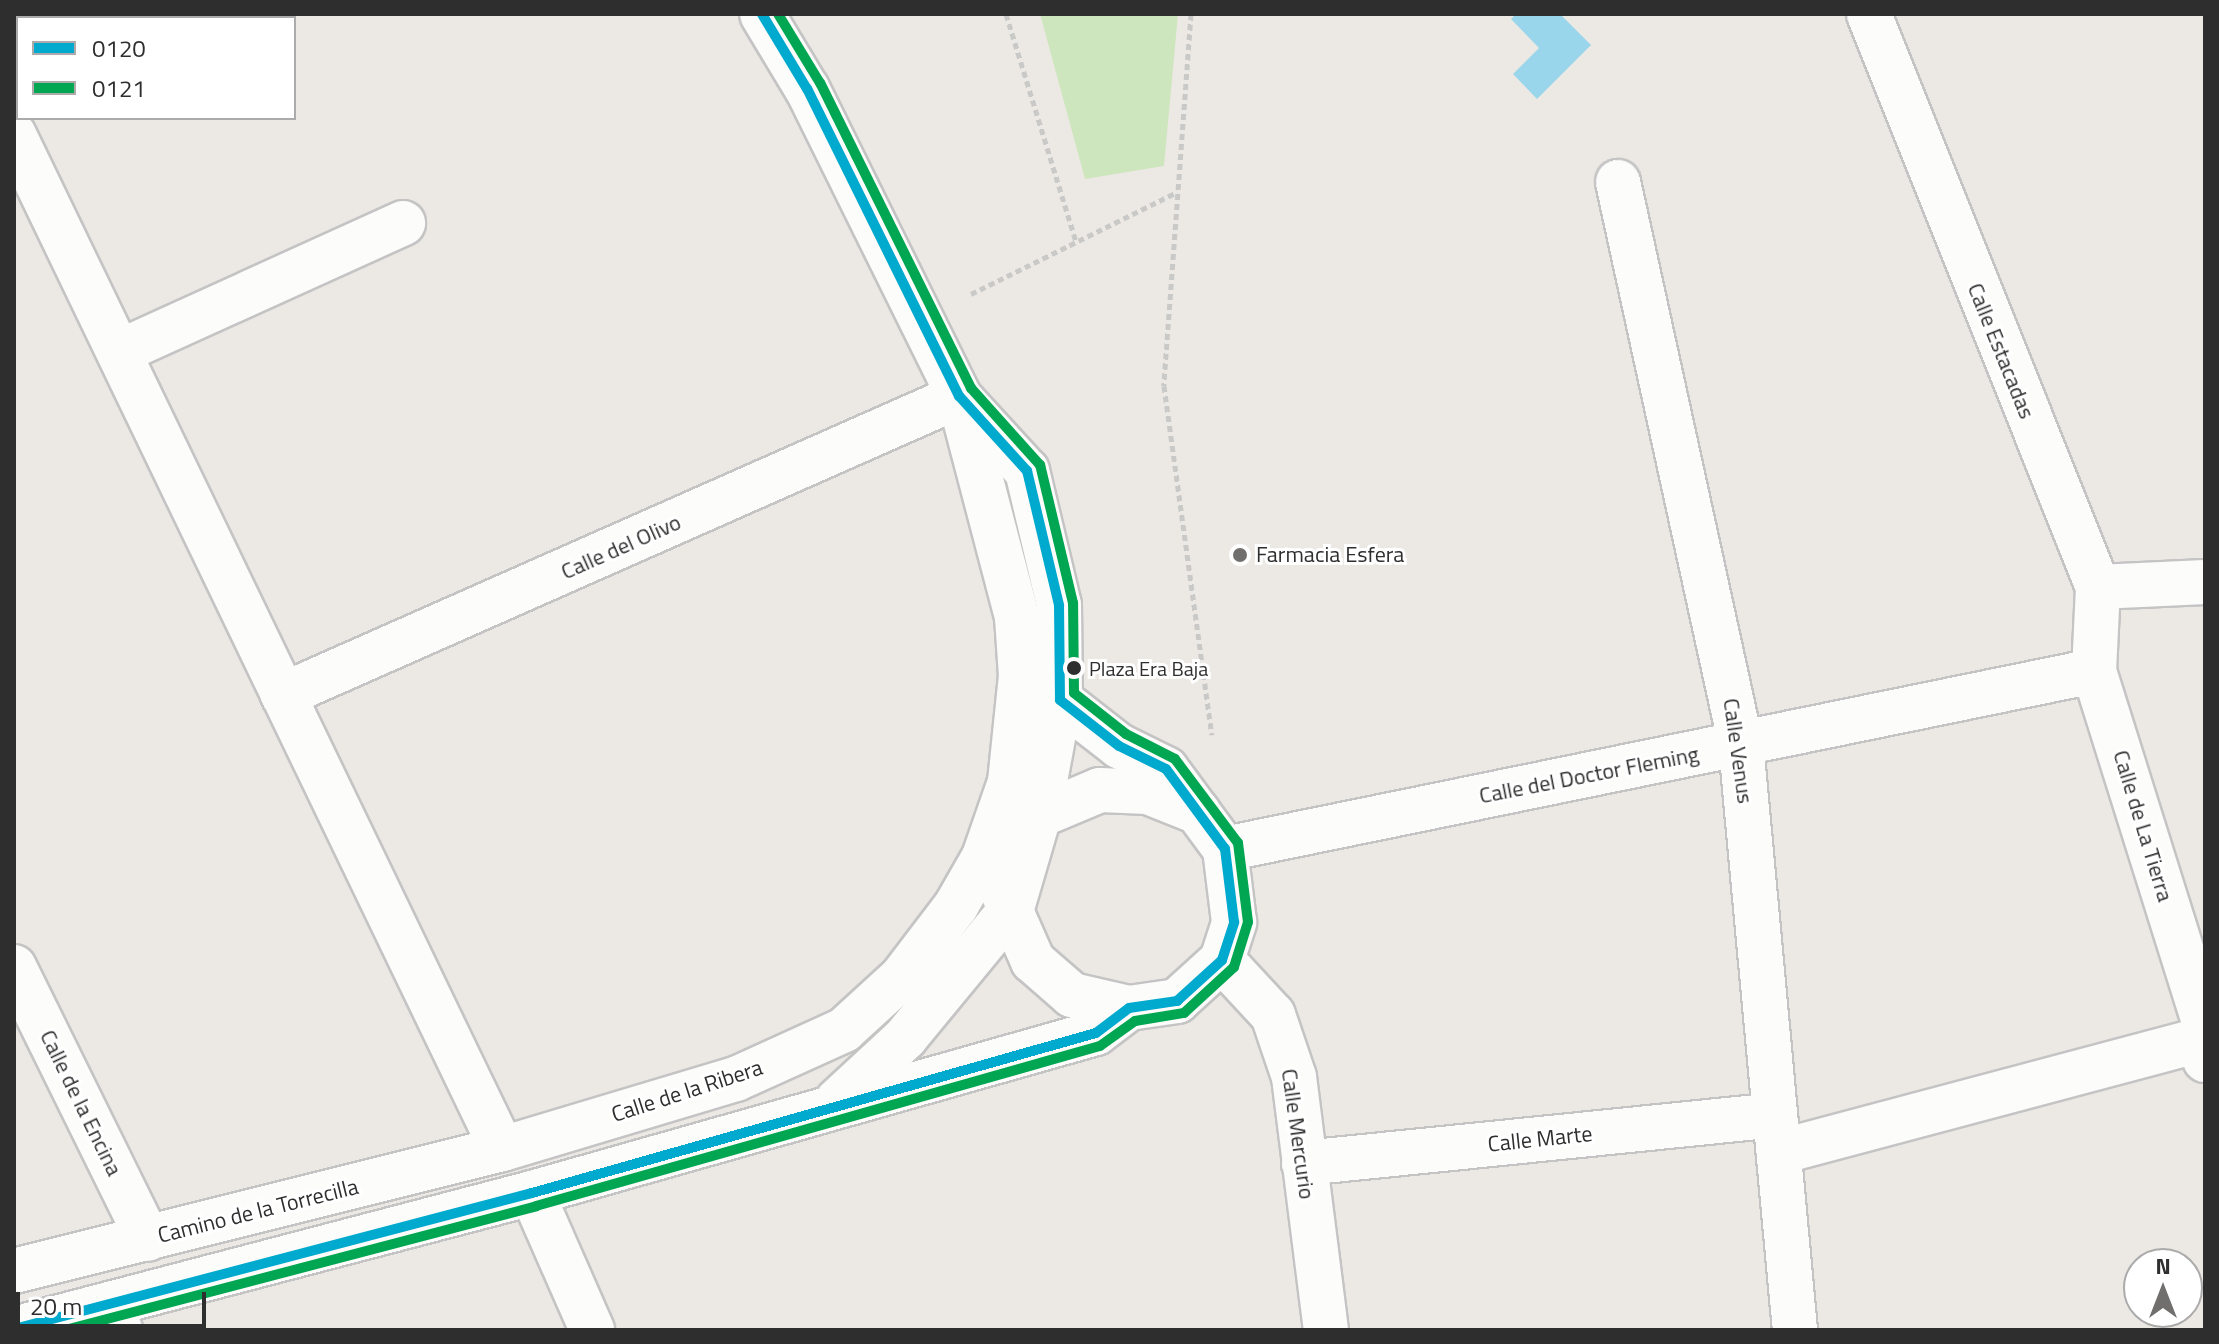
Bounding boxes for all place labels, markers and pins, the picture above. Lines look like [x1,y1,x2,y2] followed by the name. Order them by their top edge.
[1256,542,1404,568] place label: Farmacia Esfera
[1231,546,1249,564] marker: Farmacia Esfera
[1089,656,1208,680] place label: Plaza Era Baja
[1066,660,1082,676] marker: Plaza Era Baja

